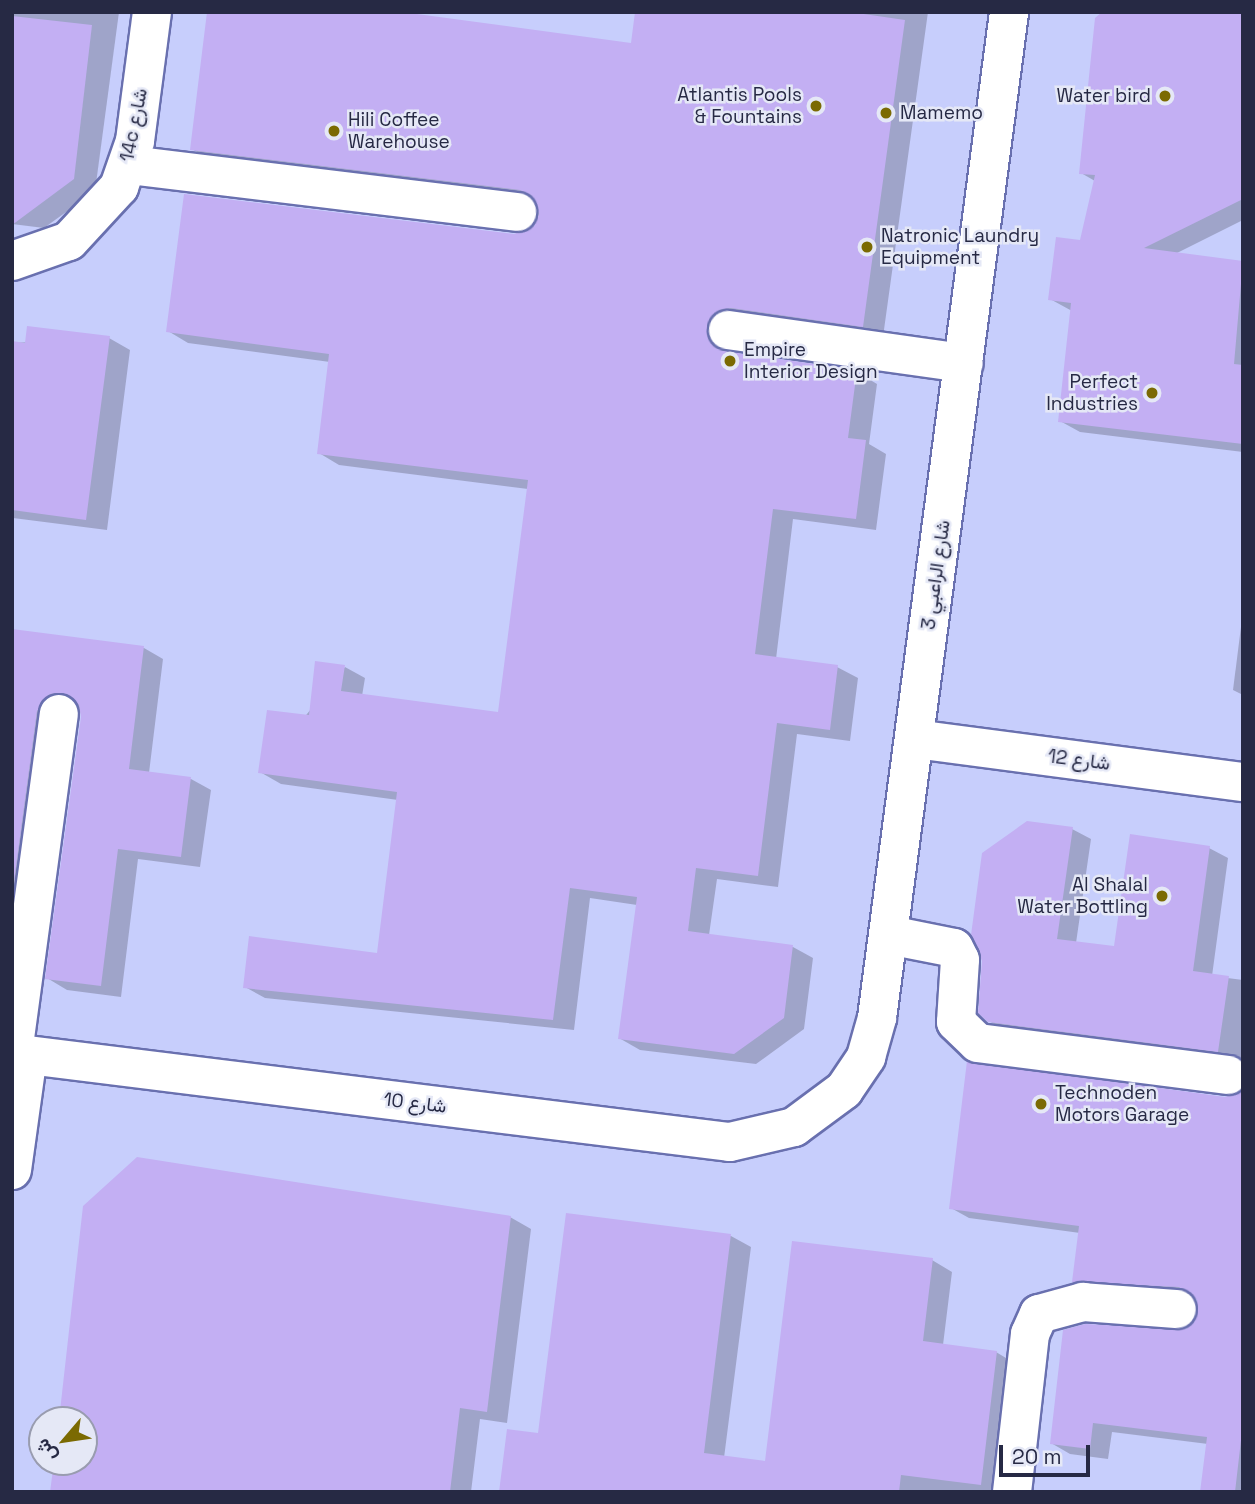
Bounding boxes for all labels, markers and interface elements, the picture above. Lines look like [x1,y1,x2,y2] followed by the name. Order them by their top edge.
[677,84,802,128] place label: Atlantis Pools & Fountains
[1057,85,1151,107] place label: Water bird
[116,86,152,164] street label: 14c شارع
[1157,88,1173,104] marker: Water bird
[808,98,824,114] marker: Atlantis Pools & Fountains
[900,102,983,124] place label: Mamemo
[878,105,894,121] marker: Mamemo
[348,109,450,153] place label: Hili Coffee Warehouse
[326,123,342,139] marker: Hili Coffee Warehouse
[881,225,1039,269] place label: Natronic Laundry Equipment
[859,239,875,255] marker: Natronic Laundry Equipment
[744,339,878,383] place label: Empire Interior Design
[722,353,738,369] marker: Empire Interior Design
[1046,371,1138,415] place label: Perfect Industries
[1144,385,1160,401] marker: Perfect Industries
[917,519,955,631] street label: شارع الراعبي 3
[1047,745,1111,775] street label: شارع 12
[1017,874,1148,918] place label: Al Shalal Water Bottling
[1154,888,1170,904] marker: Al Shalal Water Bottling
[1055,1082,1189,1126] place label: Technoden Motors Garage
[382,1088,448,1118] street label: شارع 10
[1033,1096,1049,1112] marker: Technoden Motors Garage
[28,1406,98,1476] north arrow
[1003,1430,1094,1474] scale bar
[29,1434,62,1467] text: ش
[1012,1443,1062,1470] text: 20 m

